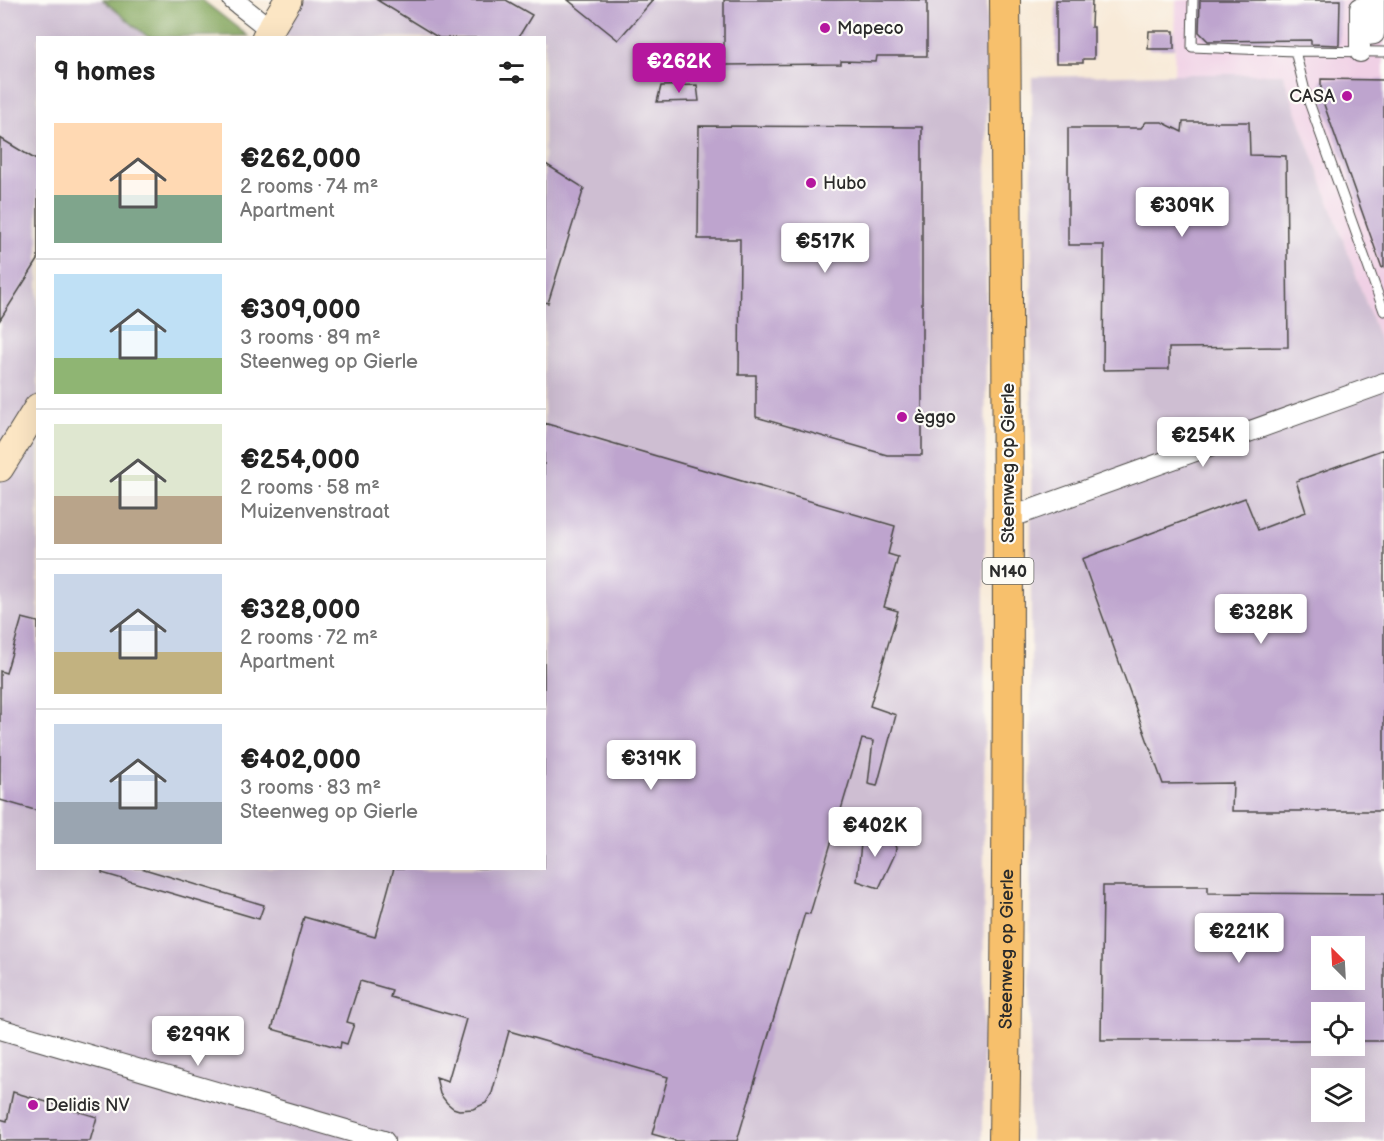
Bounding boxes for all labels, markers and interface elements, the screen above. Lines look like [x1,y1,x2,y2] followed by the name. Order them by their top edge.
[837,18,904,39] place label: Mapeco
[818,21,832,35] marker: Mapeco
[637,43,721,94] pin: €262K
[647,50,711,74] text: €262K
[495,56,528,89] icon: filters
[54,57,155,88] text: 9 homes
[1289,86,1335,107] place label: CASA
[1340,89,1354,103] marker: CASA
[240,144,361,175] text: €262,000
[102,147,174,219] icon: home
[823,173,867,194] place label: Hubo
[240,175,378,199] text: 2 rooms · 74 m²
[804,176,818,190] marker: Hubo
[1140,187,1224,238] pin: €309K
[1150,194,1214,218] text: €309K
[240,199,335,223] text: Apartment
[783,223,867,274] pin: €517K
[795,230,855,254] text: €517K
[240,295,361,326] text: €309,000
[102,298,174,370] icon: home
[240,326,381,350] text: 3 rooms · 89 m²
[240,350,418,374] text: Steenweg op Gierle
[998,383,1019,543] street label: Steenweg op Gierle
[914,407,956,428] place label: èggo
[895,410,909,424] marker: èggo
[1161,417,1245,468] pin: €254K
[1171,424,1235,448] text: €254K
[240,445,360,476] text: €254,000
[102,448,174,520] icon: home
[240,476,380,500] text: 2 rooms · 58 m²
[240,500,390,524] text: Muizenvenstraat
[982,558,1034,584] road number: N140
[1219,594,1303,645] pin: €328K
[240,595,360,626] text: €328,000
[102,598,174,670] icon: home
[1229,601,1293,625] text: €328K
[240,626,378,650] text: 2 rooms · 72 m²
[240,650,335,674] text: Apartment
[609,740,693,791] pin: €319K
[240,745,361,776] text: €402,000
[621,747,681,771] text: €319K
[102,748,174,820] icon: home
[240,776,381,800] text: 3 rooms · 83 m²
[240,800,418,824] text: Steenweg op Gierle
[833,807,917,858] pin: €402K
[843,814,907,838] text: €402K
[996,869,1018,1029] street label: Steenweg op Gierle
[1197,913,1281,964] pin: €221K
[1209,920,1269,944] text: €221K
[1311,936,1365,990] north arrow
[1311,936,1365,1122] map controls
[1311,1002,1365,1056] button: locate
[156,1016,240,1067] pin: €299K
[166,1023,230,1047] text: €299K
[1311,1068,1365,1122] button: layers
[45,1095,130,1116] place label: Delidis NV
[26,1098,40,1112] marker: Delidis NV

